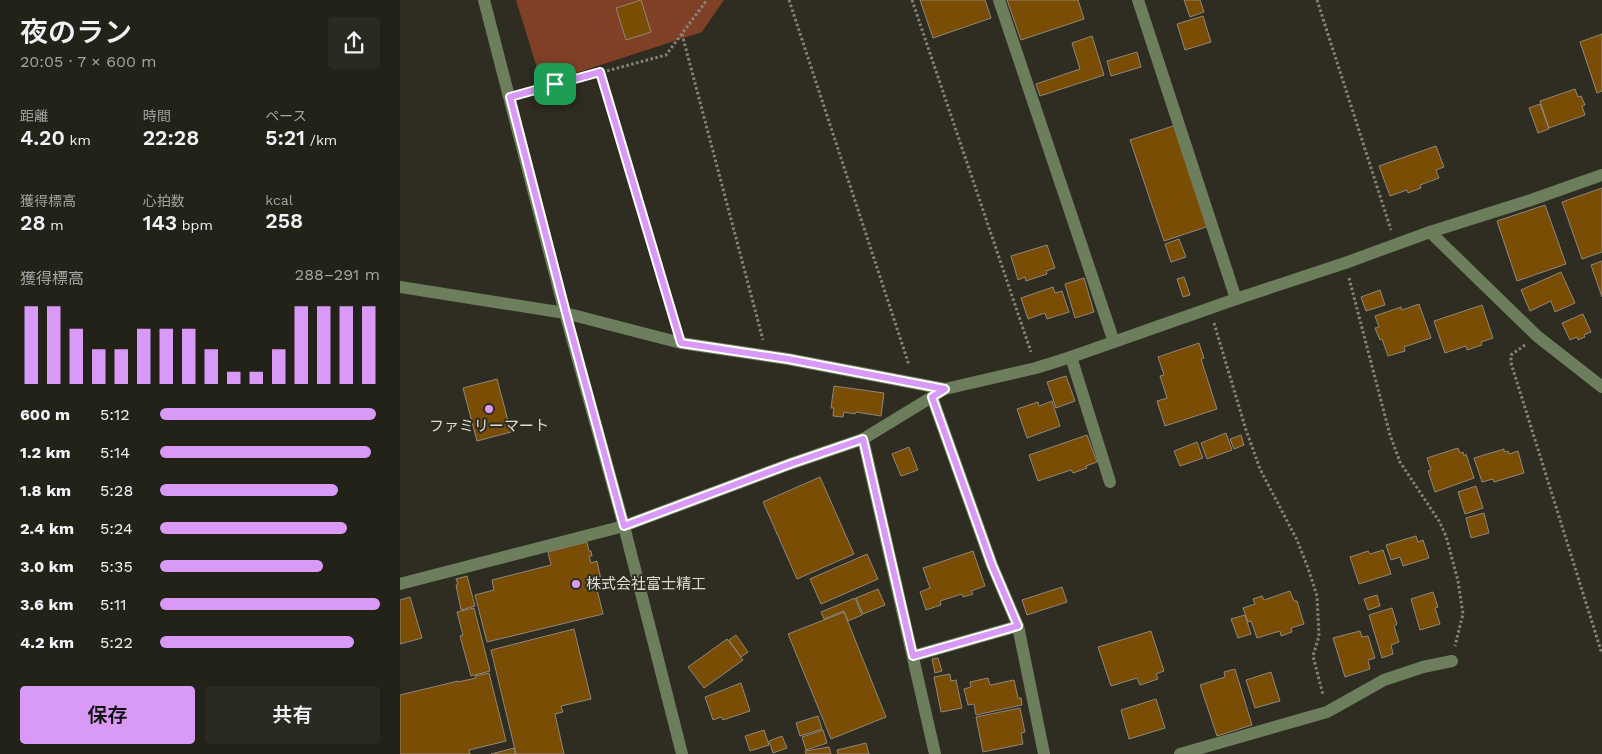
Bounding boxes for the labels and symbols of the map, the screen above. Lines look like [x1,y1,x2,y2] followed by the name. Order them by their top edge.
[534,63,576,105] pin
[483,403,495,415] marker: ファミリーマート
[429,417,549,435] place label: ファミリーマート
[586,575,706,593] place label: 株式会社富士精工
[570,578,582,590] marker: 株式会社富士精工

